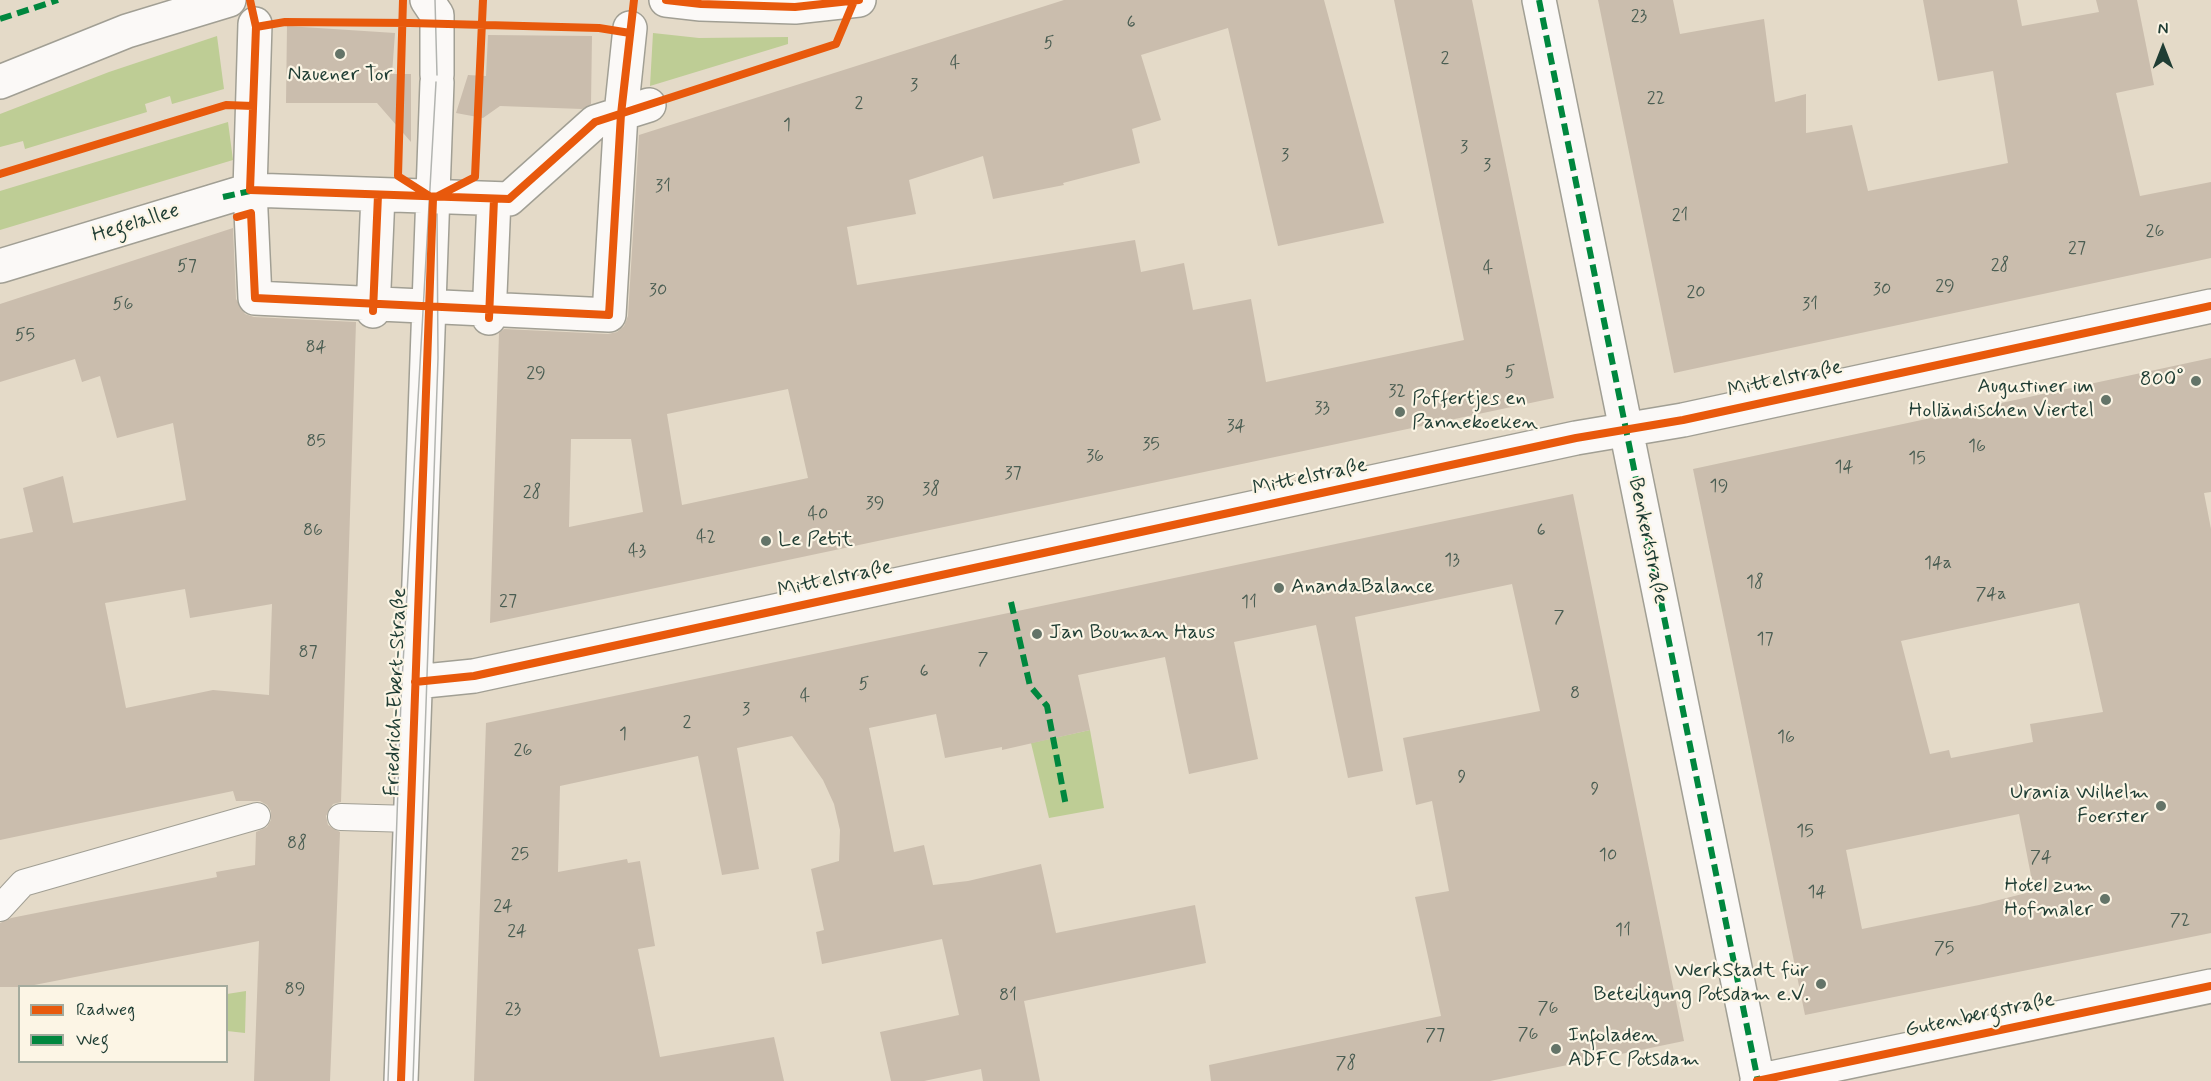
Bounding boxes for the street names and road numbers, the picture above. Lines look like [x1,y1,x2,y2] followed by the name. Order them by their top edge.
[89,199,183,249] street label: Hegelallee
[1726,356,1844,404] street label: Mittelstraße
[1251,454,1369,502] street label: Mittelstraße
[1621,476,1673,606] street label: Benkertstraße
[776,556,894,604] street label: Mittelstraße
[381,587,413,797] street label: Friedrich-Ebert-Straße
[1903,988,2057,1044] street label: Gutenbergstraße

